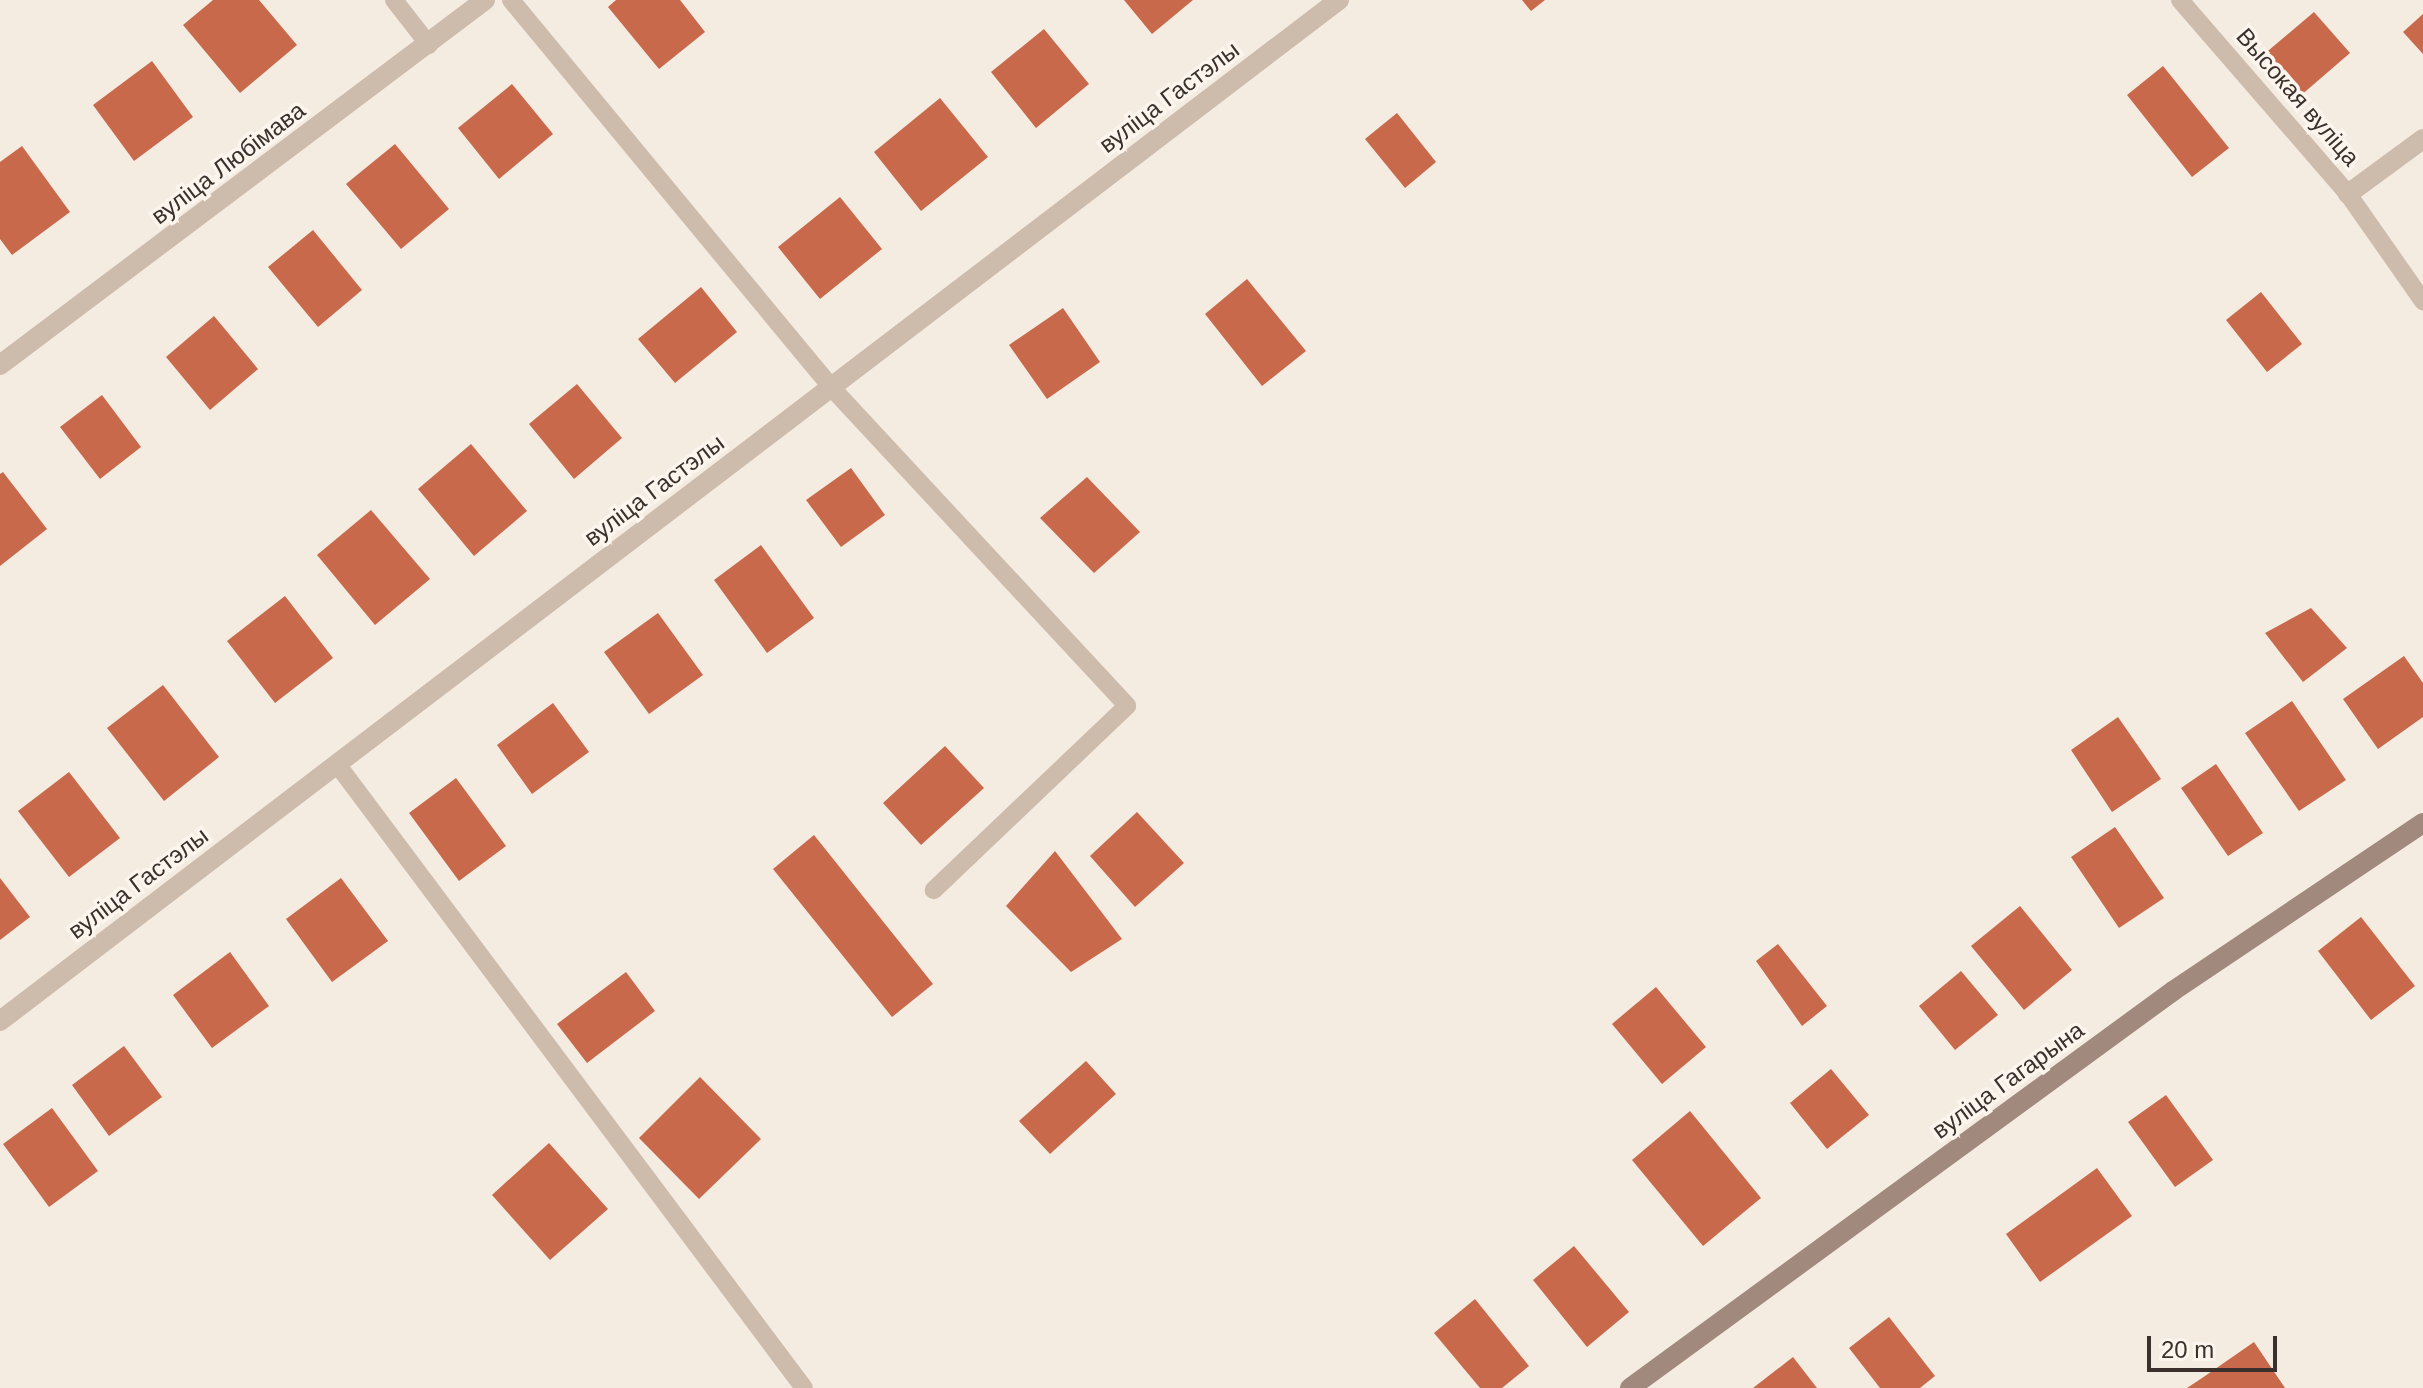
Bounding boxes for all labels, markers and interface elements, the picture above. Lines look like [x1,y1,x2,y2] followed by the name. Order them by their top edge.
[2230,22,2366,172] street label: Высокая вуліца
[1093,35,1245,159] street label: вуліца Гастэлы
[145,96,311,230] street label: вуліца Любімава
[578,428,730,552] street label: вуліца Гастэлы
[62,821,214,945] street label: вуліца Гастэлы
[1926,1015,2090,1145] street label: вуліца Гагарына
[2151,1320,2281,1370] scale bar
[2161,1336,2214,1363] text: 20 m

